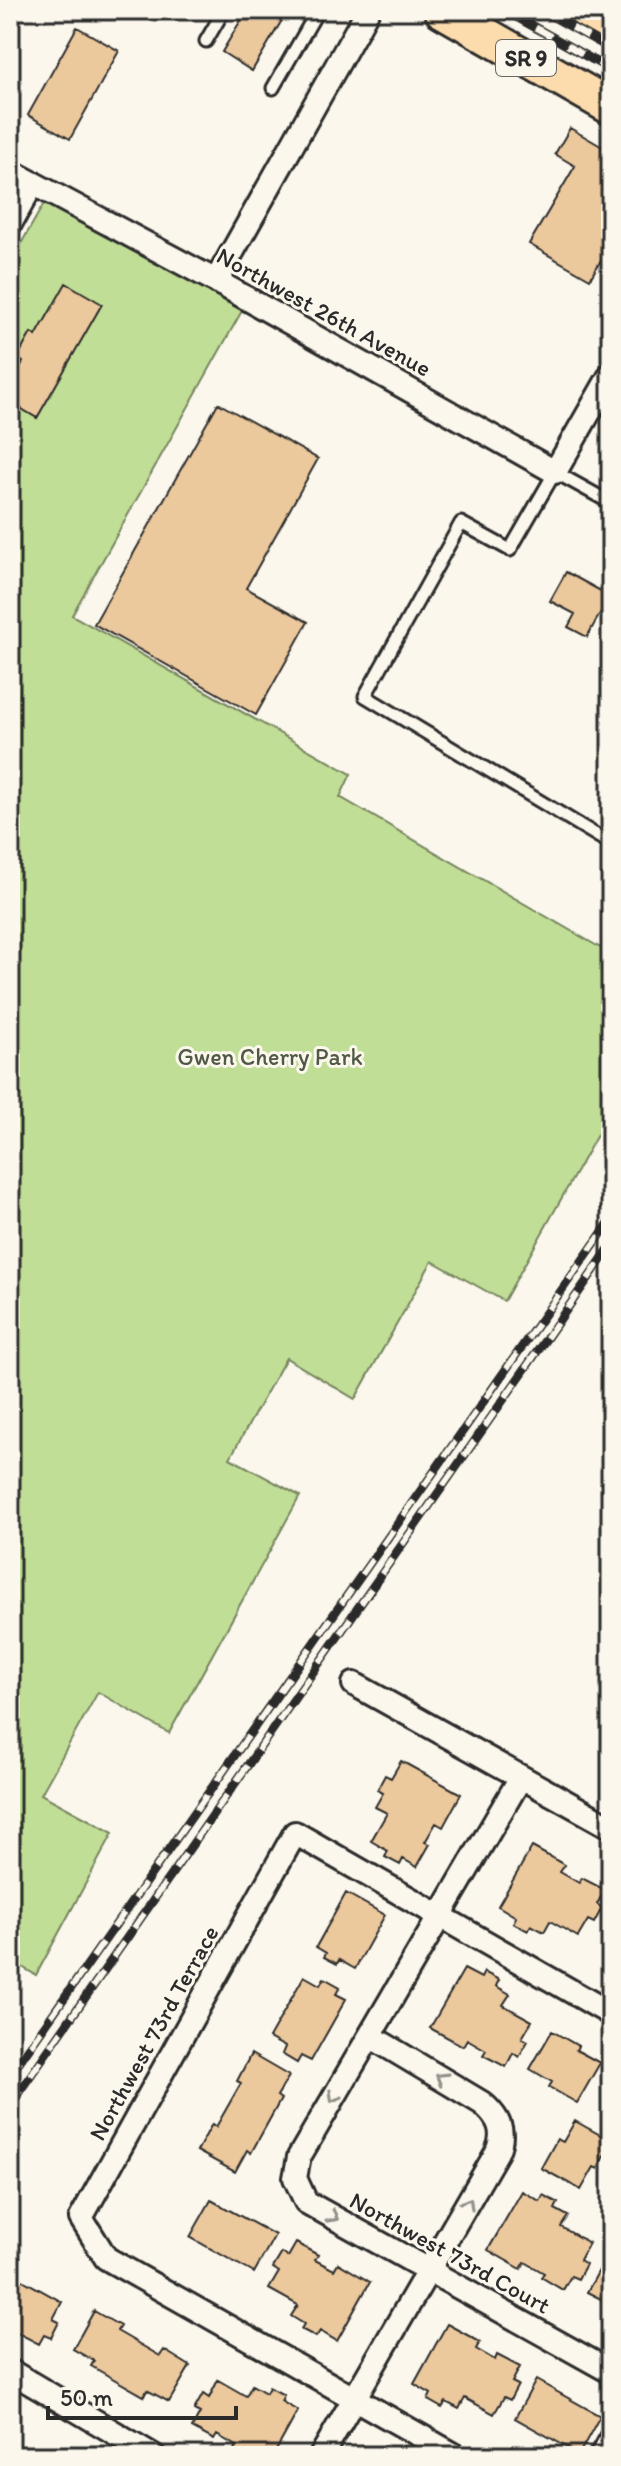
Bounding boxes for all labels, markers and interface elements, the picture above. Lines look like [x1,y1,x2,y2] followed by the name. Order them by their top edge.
[496,40,556,76] road number: SR 9
[212,241,437,383] street label: Northwest 26th Avenue
[177,1042,363,1071] park label: Gwen Cherry Park
[82,1920,225,2145] street label: Northwest 73rd Terrace
[435,2072,450,2088] one-way arrow
[328,2088,344,2102] one-way arrow
[345,2185,556,2320] street label: Northwest 73rd Court
[458,2197,474,2212] one-way arrow
[324,2207,338,2223] one-way arrow
[48,2370,236,2420] scale bar
[60,2383,113,2412] text: 50 m

